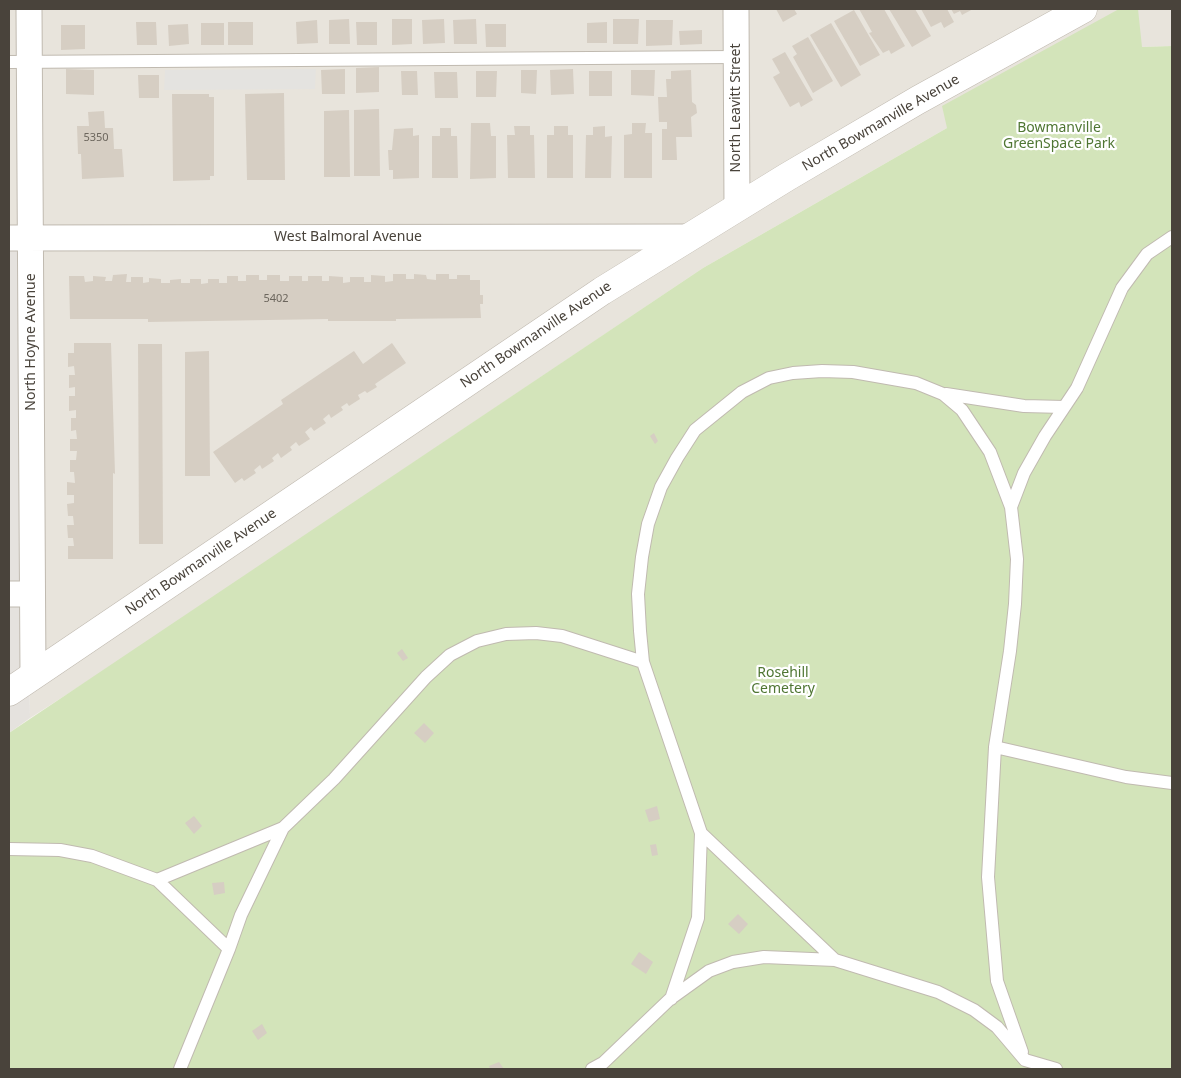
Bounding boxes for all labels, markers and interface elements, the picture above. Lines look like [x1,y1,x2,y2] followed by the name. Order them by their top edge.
[728,44,744,172] street label: North Leavitt Street
[799,71,963,175] street label: North Bowmanville Avenue
[1003,120,1115,152] park label: Bowmanville GreenSpace Park
[83,131,109,145] house number: 5350
[274,229,422,245] street label: West Balmoral Avenue
[23,273,39,411] street label: North Hoyne Avenue
[457,278,615,392] street label: North Bowmanville Avenue
[263,292,289,306] house number: 5402
[122,505,280,619] street label: North Bowmanville Avenue
[751,665,815,698] park label: Rosehill Cemetery

